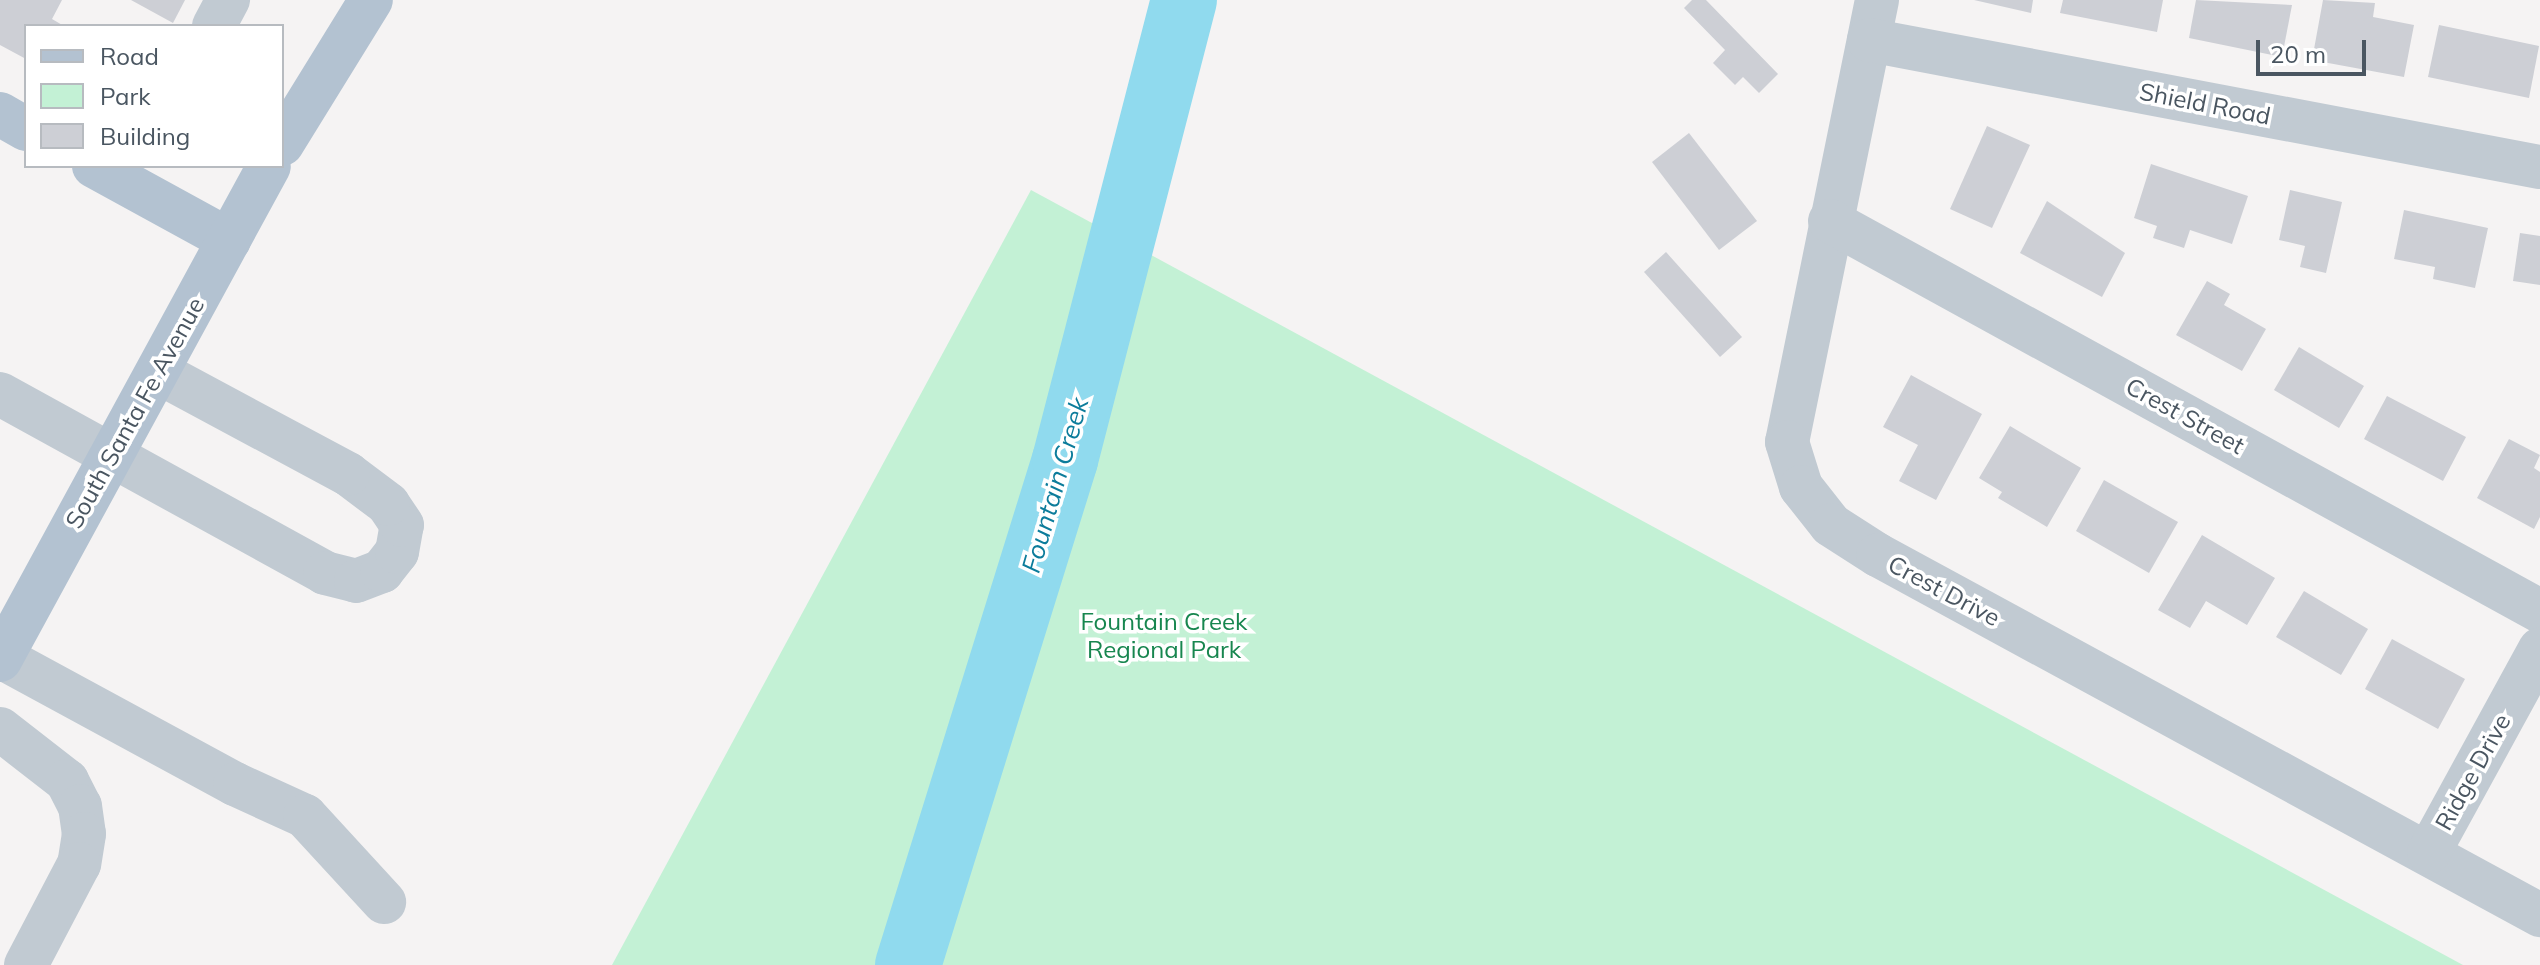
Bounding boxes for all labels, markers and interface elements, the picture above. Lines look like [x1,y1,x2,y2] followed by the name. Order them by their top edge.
[24,24,284,168] legend
[2260,24,2370,74] scale bar
[2270,39,2326,69] text: 20 m
[100,41,159,71] text: Road
[2137,77,2273,131] street label: Shield Road
[100,81,151,111] text: Park
[100,121,190,151] text: Building
[59,292,211,534] street label: South Santa Fe Avenue
[2121,372,2249,460] street label: Crest Street
[1015,394,1095,576] water label: Fountain Creek
[1883,550,2005,632] street label: Crest Drive
[1081,608,1247,664] park label: Fountain Creek Regional Park
[2429,709,2517,835] street label: Ridge Drive

